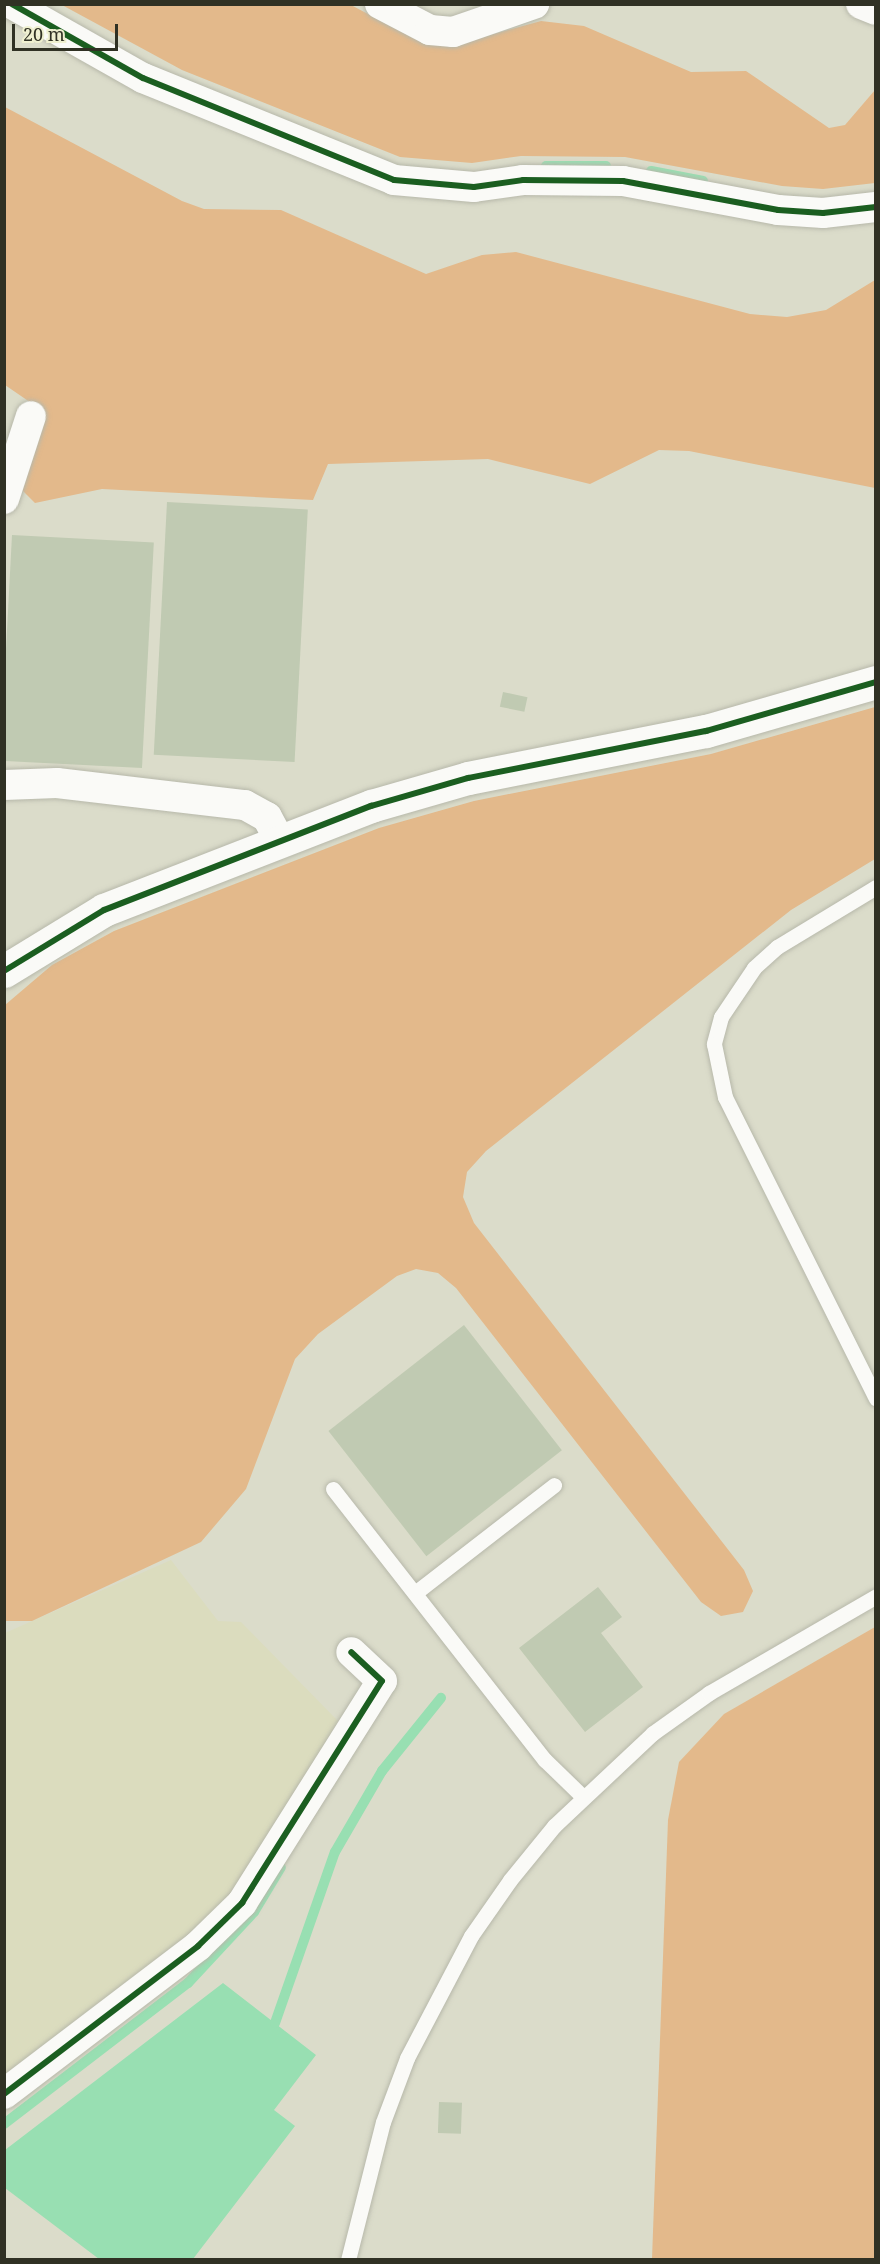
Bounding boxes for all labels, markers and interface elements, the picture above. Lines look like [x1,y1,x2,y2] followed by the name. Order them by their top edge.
[15,12,122,50] scale bar
[23,22,65,46] text: 20 m

